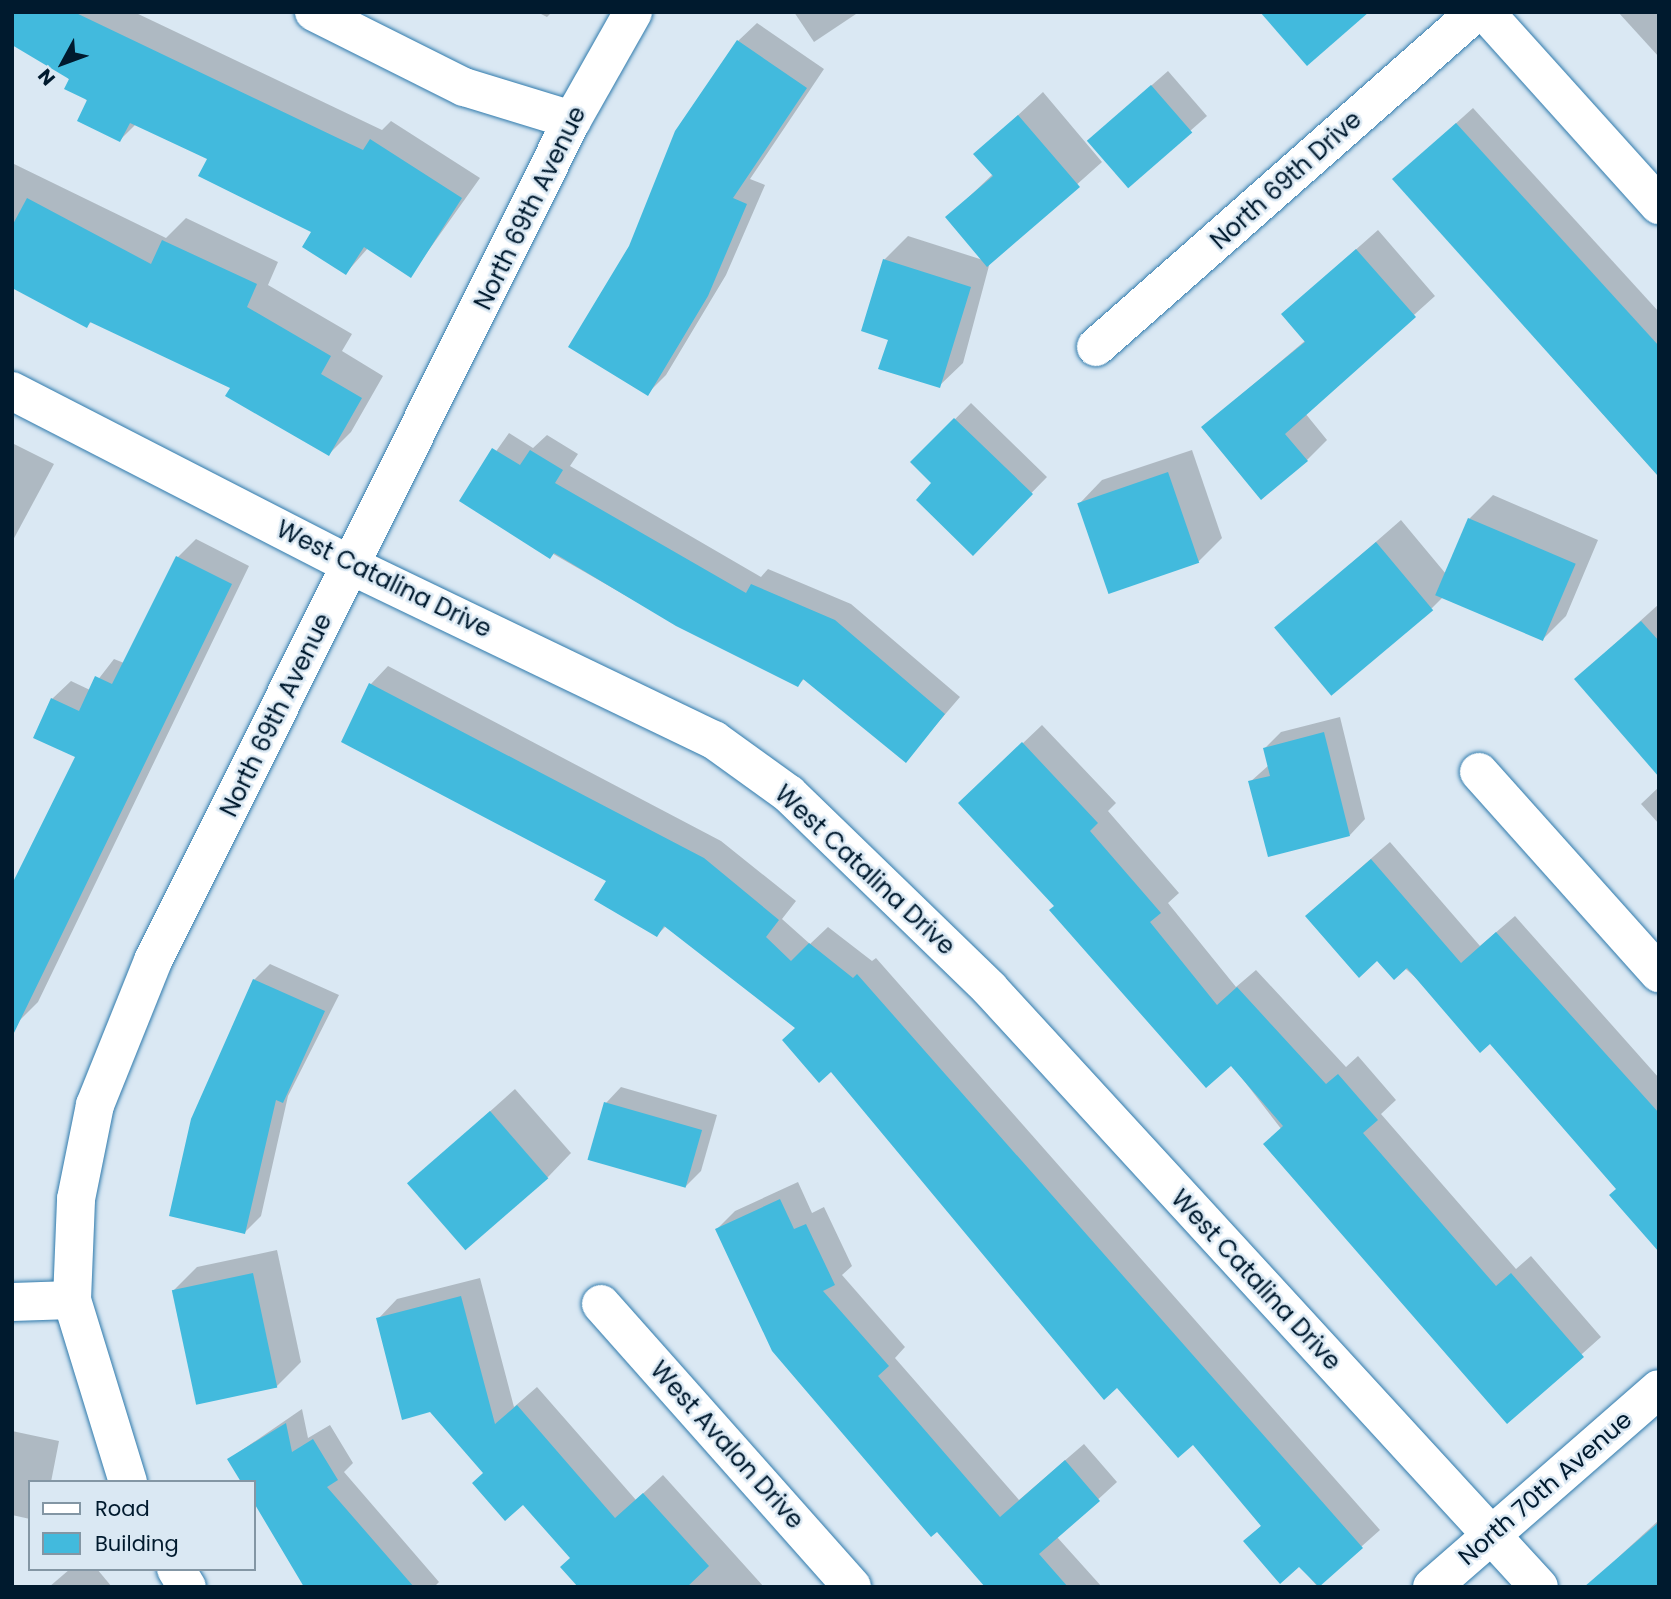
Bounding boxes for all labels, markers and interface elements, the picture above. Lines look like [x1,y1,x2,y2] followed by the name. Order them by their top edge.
[28,28,98,98] north arrow
[32,63,62,91] text: N
[468,102,592,314] street label: North 69th Avenue
[1205,105,1367,255] street label: North 69th Drive
[272,514,496,644] street label: West Catalina Drive
[214,609,338,821] street label: North 69th Avenue
[769,779,961,961] street label: West Catalina Drive
[1165,1184,1347,1376] street label: West Catalina Drive
[644,1355,810,1535] street label: West Avalon Drive
[1452,1405,1638,1571] street label: North 70th Avenue
[28,1480,256,1571] legend
[95,1494,150,1523] text: Road
[95,1529,179,1558] text: Building

